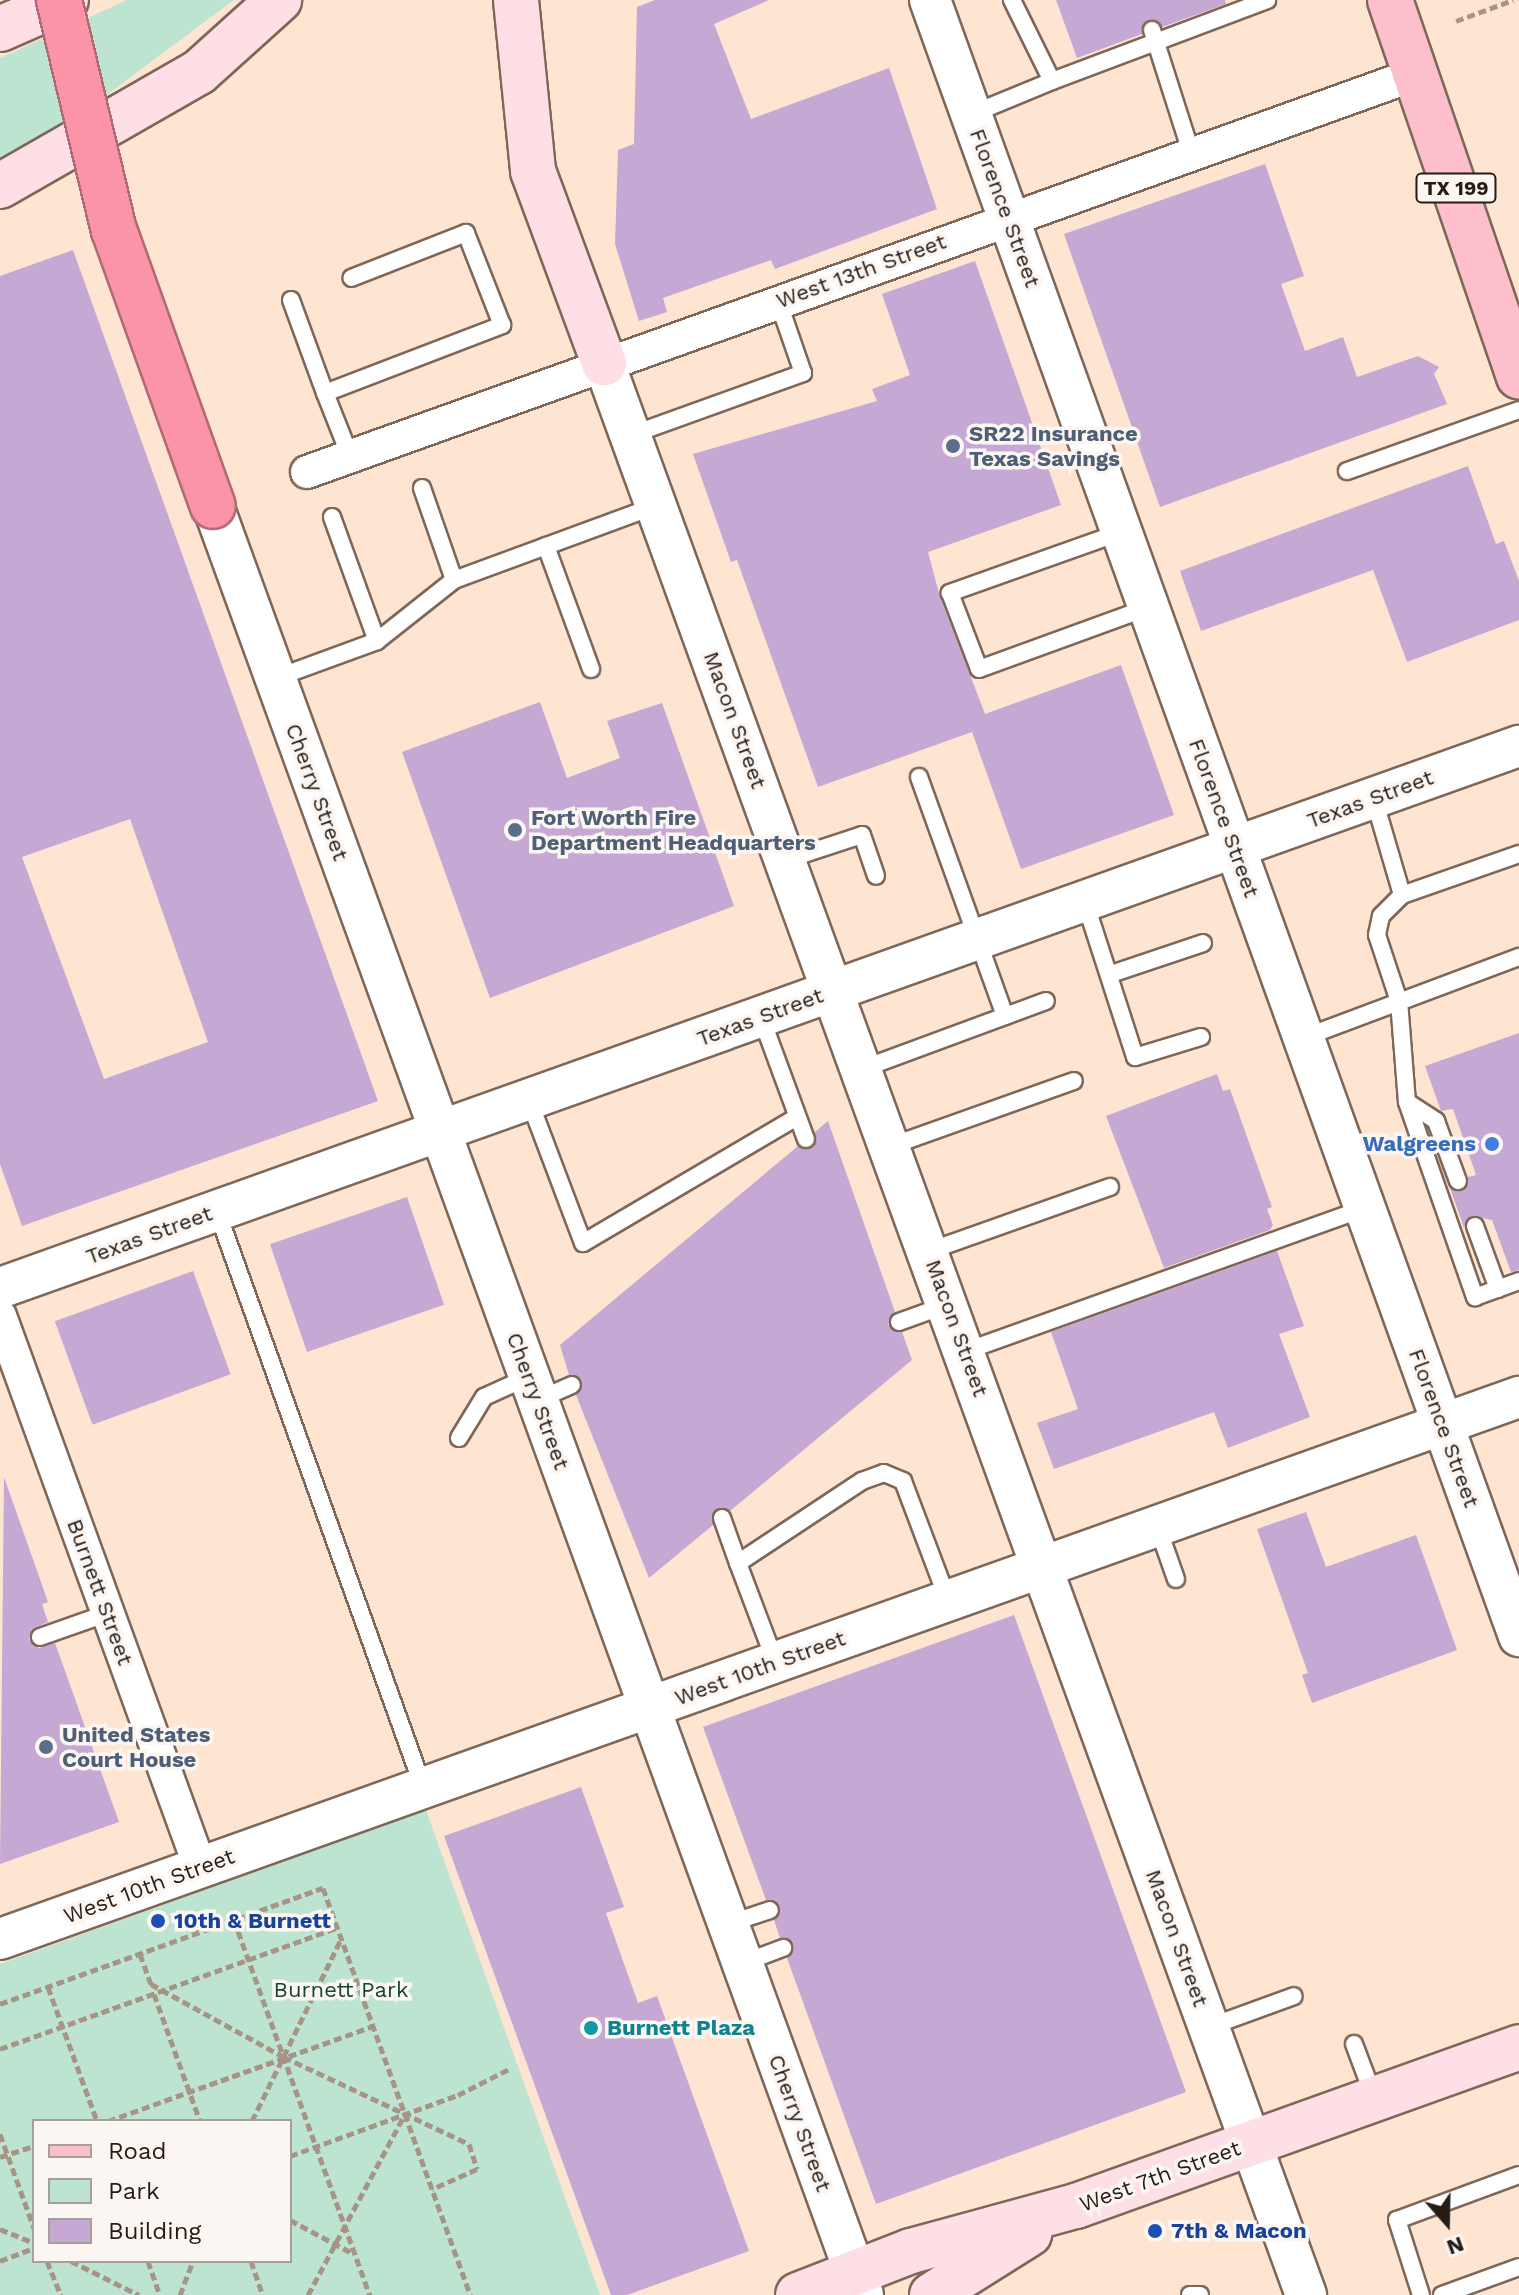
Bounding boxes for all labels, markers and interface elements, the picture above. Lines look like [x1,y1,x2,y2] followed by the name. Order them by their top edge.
[964,125,1046,291] street label: Florence Street
[1414,172,1498,204] road number: TX 199
[772,228,950,314] street label: West 13th Street
[969,420,1138,472] place label: SR22 Insurance Texas Savings
[944,437,962,455] marker: SR22 Insurance Texas Savings
[698,648,772,792] street label: Macon Street
[280,720,354,864] street label: Cherry Street
[1183,735,1265,901] street label: Florence Street
[1303,764,1437,834] street label: Texas Street
[531,804,816,856] place label: Fort Worth Fire Department Headquarters
[506,821,524,839] marker: Fort Worth Fire Department Headquarters
[693,982,827,1052] street label: Texas Street
[1363,1131,1476,1157] place label: Walgreens
[1483,1135,1501,1153] marker: Walgreens
[82,1200,216,1270] street label: Texas Street
[920,1256,994,1400] street label: Macon Street
[501,1329,575,1473] street label: Cherry Street
[1403,1345,1485,1511] street label: Florence Street
[61,1515,139,1669] street label: Burnett Street
[671,1625,849,1711] street label: West 10th Street
[62,1721,210,1772] place label: United States Court House
[37,1738,55,1756] marker: United States Court House
[60,1843,238,1929] street label: West 10th Street
[1140,1866,1214,2010] street label: Macon Street
[174,1908,331,1934] place label: 10th & Burnett
[149,1912,167,1930] marker: 10th & Burnett
[274,1977,408,2003] park label: Burnett Park
[607,2015,755,2041] place label: Burnett Plaza
[582,2019,600,2037] marker: Burnett Plaza
[763,2051,837,2195] street label: Cherry Street
[32,2119,292,2263] legend
[1075,2134,1245,2218] street label: West 7th Street
[108,2137,167,2165] text: Road
[108,2177,160,2205] text: Park
[1407,2183,1487,2263] north arrow
[108,2217,201,2245] text: Building
[1171,2218,1307,2244] place label: 7th & Macon
[1146,2222,1164,2240] marker: 7th & Macon
[1443,2231,1467,2261] text: N

